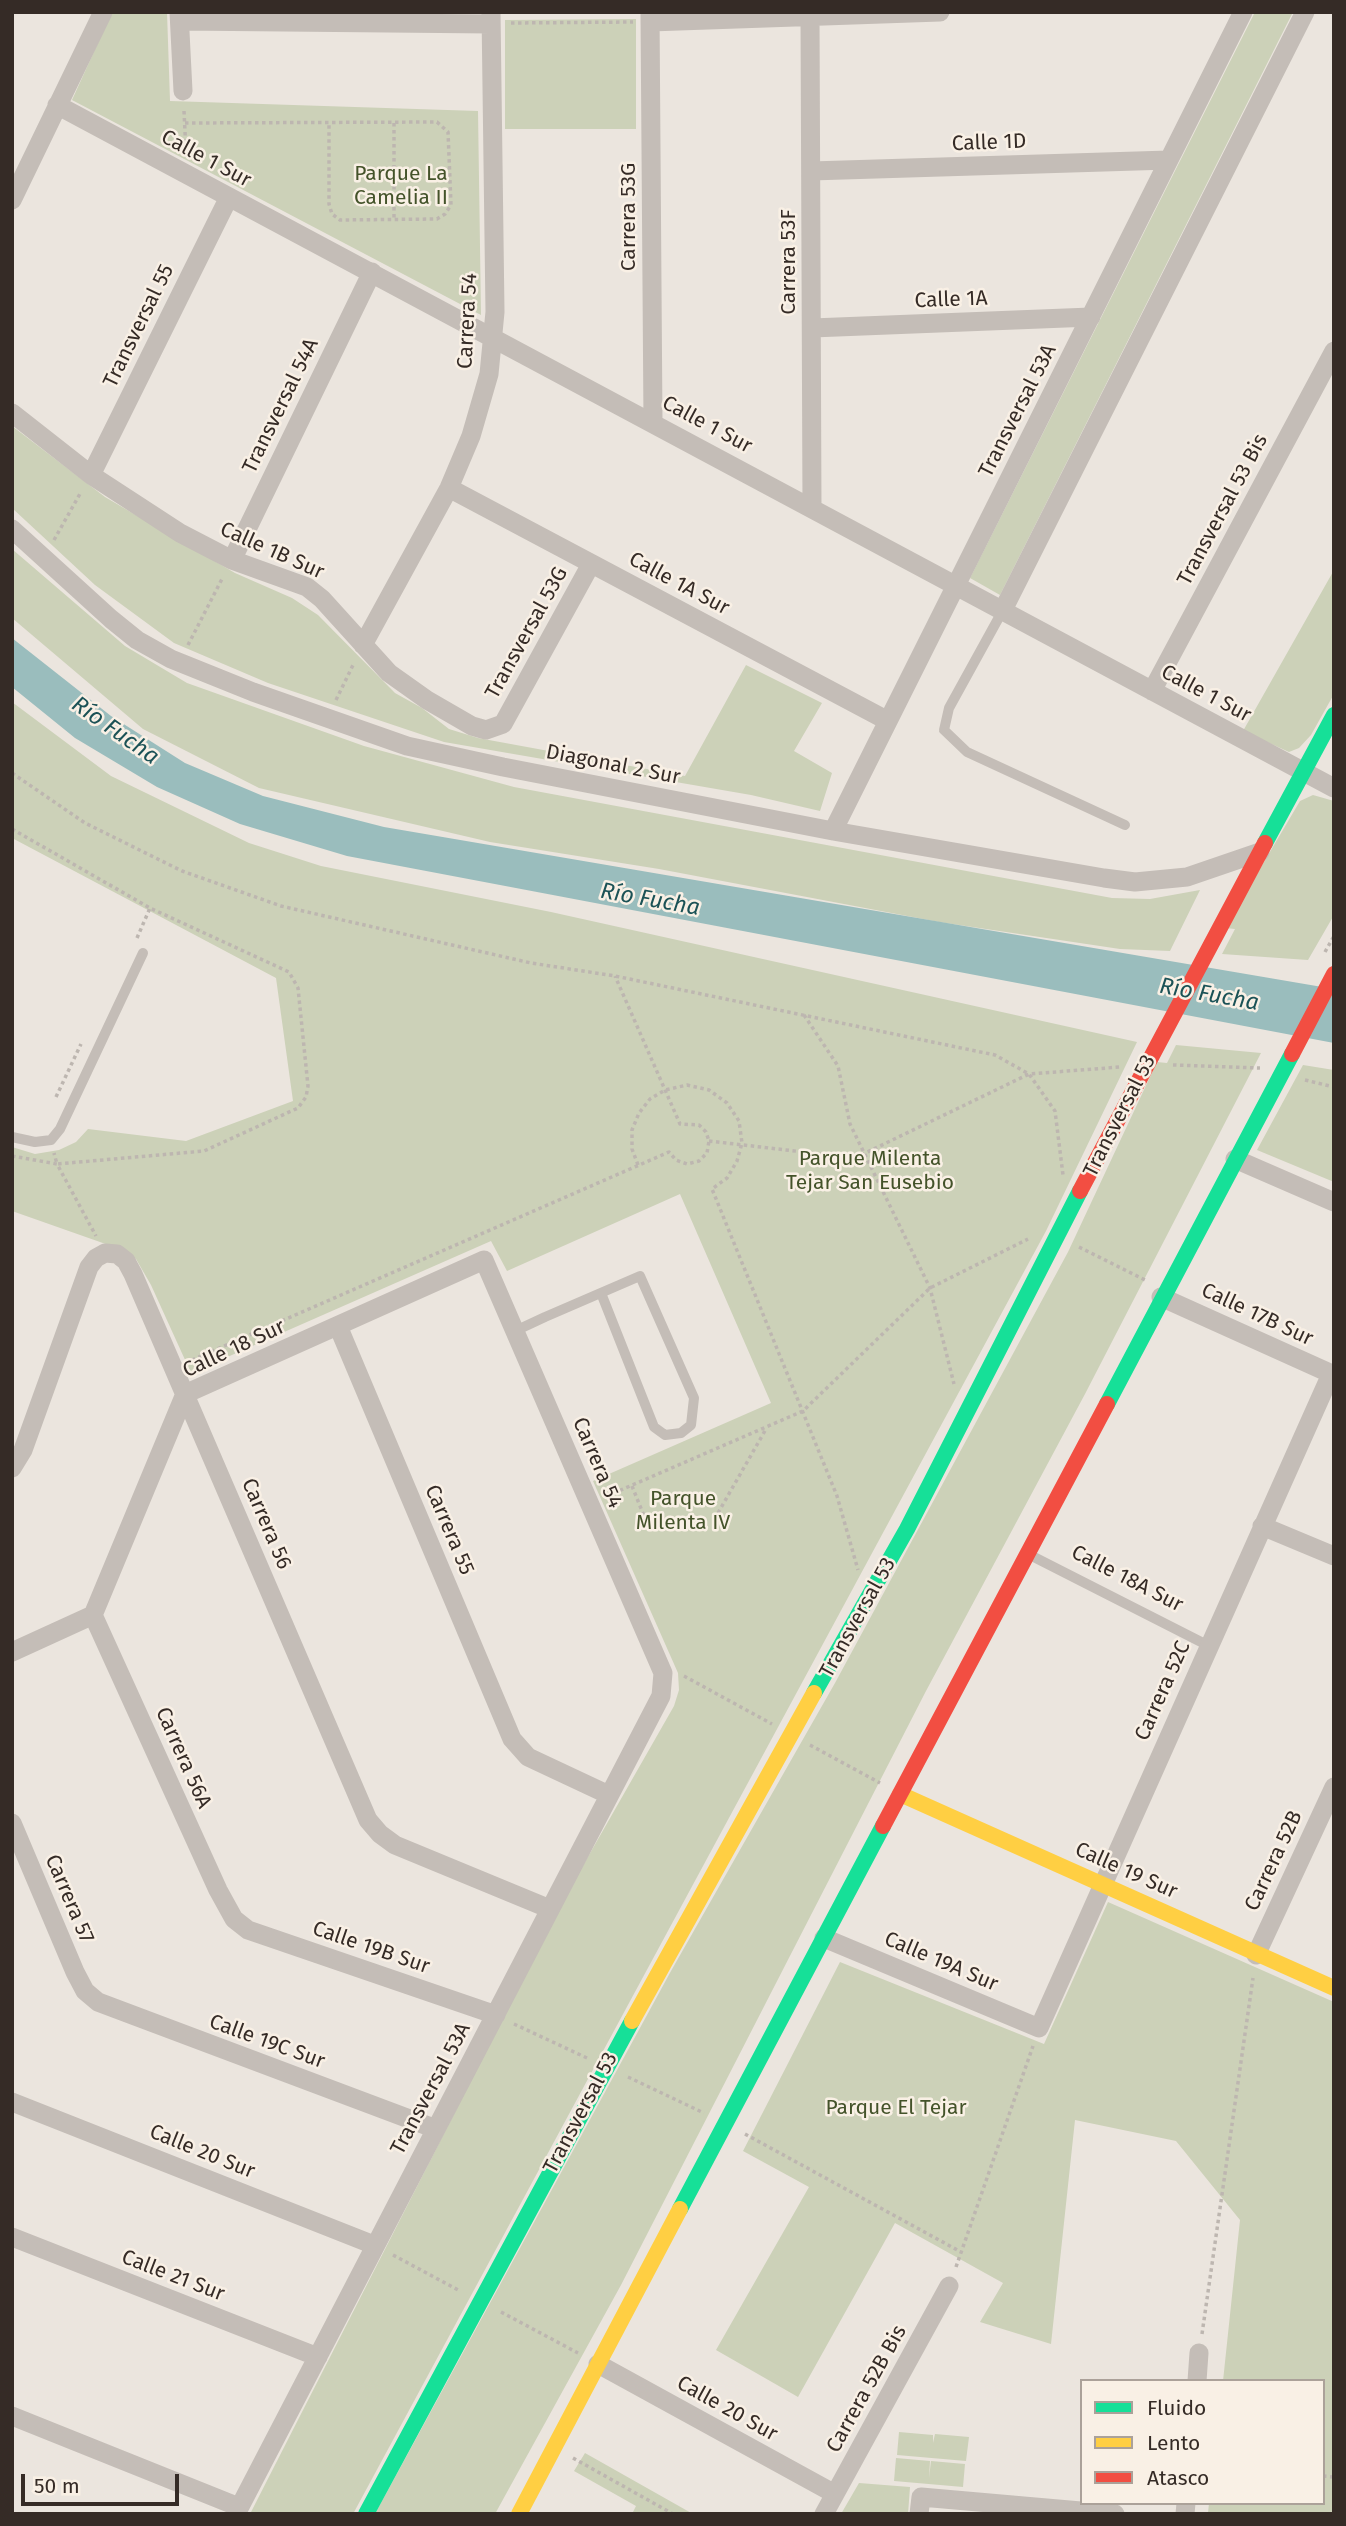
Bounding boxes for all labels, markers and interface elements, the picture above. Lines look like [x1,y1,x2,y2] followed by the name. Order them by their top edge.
[157,125,255,193] street label: Calle 1 Sur
[951,129,1027,157] street label: Calle 1D
[354,161,448,211] park label: Parque La Camelia II
[616,163,642,271] street label: Carrera 53G
[776,209,802,315] street label: Carrera 53F
[98,260,180,392] street label: Transversal 55
[453,272,483,370] street label: Carrera 54
[914,286,988,314] street label: Calle 1A
[238,335,324,477] street label: Transversal 54A
[974,340,1062,482] street label: Transversal 53A
[658,391,756,459] street label: Calle 1 Sur
[1173,430,1273,590] street label: Transversal 53 Bis
[216,517,328,585] street label: Calle 1B Sur
[624,547,734,621] street label: Calle 1A Sur
[480,563,574,703] street label: Transversal 53G
[1157,660,1255,728] street label: Calle 1 Sur
[66,691,164,771] water label: Río Fucha
[544,740,682,790] street label: Diagonal 2 Sur
[598,878,702,922] water label: Río Fucha
[1157,973,1261,1017] water label: Río Fucha
[1078,1051,1162,1181] street label: Transversal 53
[786,1146,954,1196] park label: Parque Milenta Tejar San Eusebio
[1197,1278,1317,1352] street label: Calle 17B Sur
[179,1314,289,1384] street label: Calle 18 Sur
[567,1414,627,1512] street label: Carrera 54
[236,1475,296,1573] street label: Carrera 56
[419,1481,479,1579] street label: Carrera 55
[636,1486,730,1536] park label: Parque Milenta IV
[1067,1540,1187,1618] street label: Calle 18A Sur
[815,1553,901,1683] street label: Transversal 53
[1130,1637,1196,1745] street label: Carrera 52C
[150,1703,216,1813] street label: Carrera 56A
[1240,1807,1308,1915] street label: Carrera 52B
[1071,1837,1181,1905] street label: Calle 19 Sur
[39,1851,99,1947] street label: Carrera 57
[309,1916,433,1980] street label: Calle 19B Sur
[880,1927,1002,1997] street label: Calle 19A Sur
[206,2009,328,2075] street label: Calle 19C Sur
[386,2019,476,2159] street label: Transversal 53A
[539,2048,623,2178] street label: Transversal 53
[825,2095,967,2121] park label: Parque El Tejar
[146,2119,258,2185] street label: Calle 20 Sur
[118,2245,228,2307] street label: Calle 21 Sur
[822,2321,912,2457] street label: Carrera 52B Bis
[672,2371,782,2447] street label: Calle 20 Sur
[1080,2379,1325,2505] legend
[1147,2395,1206,2421] text: Fluido
[1147,2430,1200,2456] text: Lento
[24,2460,182,2504] scale bar
[1147,2465,1209,2491] text: Atasco
[34,2473,80,2499] text: 50 m

